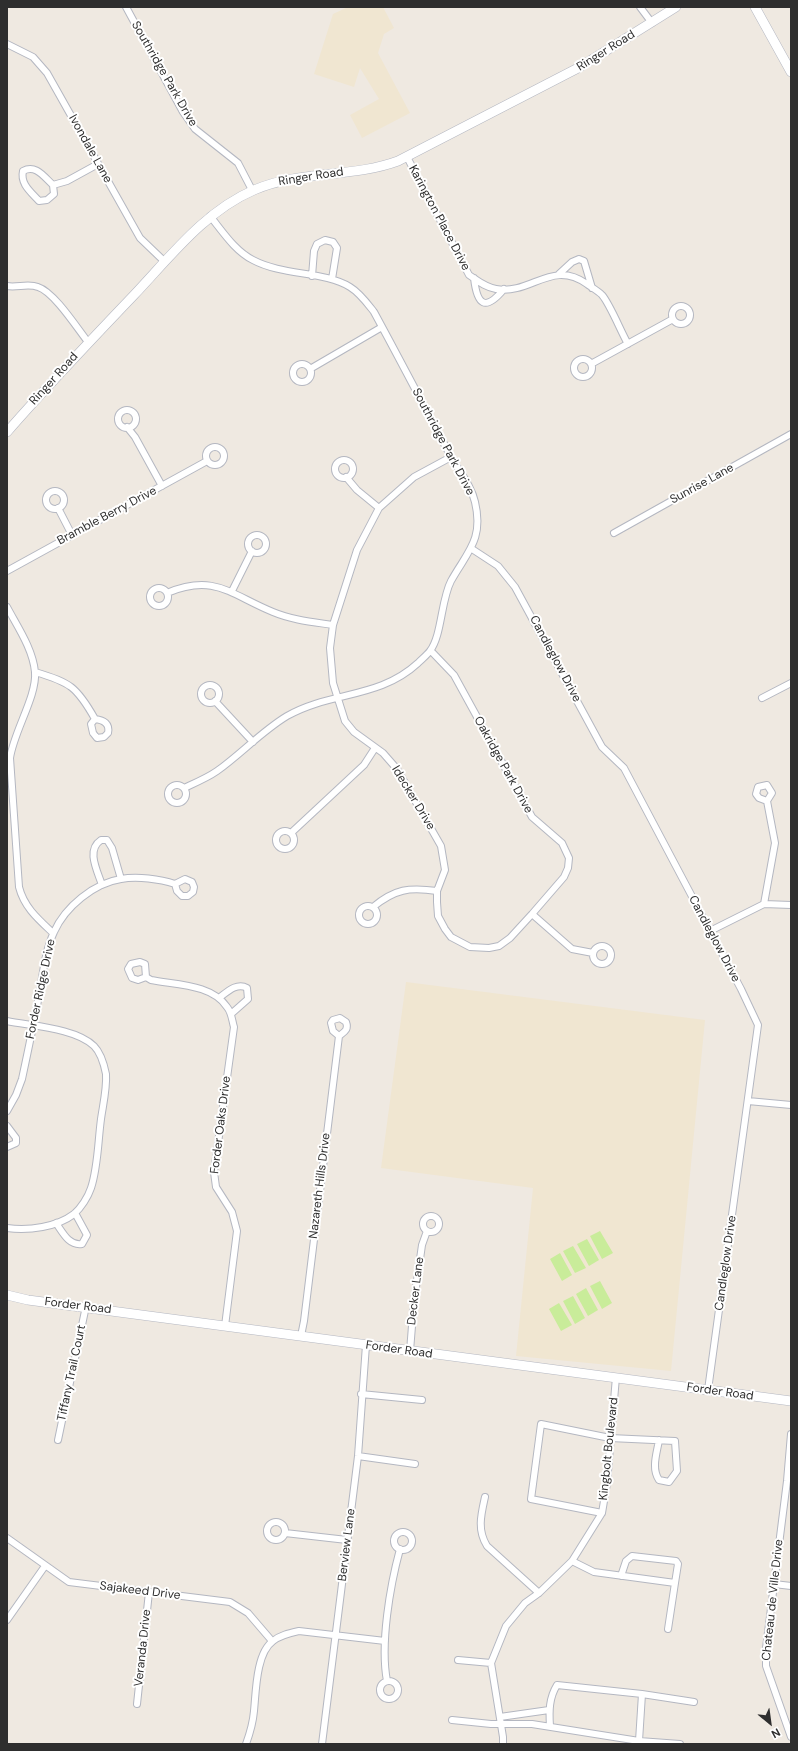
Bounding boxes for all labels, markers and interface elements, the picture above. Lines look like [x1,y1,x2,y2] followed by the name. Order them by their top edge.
[128,19,200,129] street label: Southridge Park Drive
[574,27,638,75] street label: Ringer Road
[65,112,115,186] street label: Ivondale Lane
[405,163,473,273] street label: Karington Place Drive
[277,165,345,189] street label: Ringer Road
[27,350,81,408] street label: Ringer Road
[409,386,477,498] street label: Southridge Park Drive
[668,461,736,507] street label: Sunrise Lane
[55,484,159,548] street label: Bramble Berry Drive
[526,613,584,705] street label: Candleglow Drive
[470,714,536,816] street label: Oakridge Park Drive
[388,763,438,833] street label: Idecker Drive
[685,893,743,985] street label: Candleglow Drive
[23,938,59,1040] street label: Forder Ridge Drive
[208,1075,234,1175] street label: Forder Oaks Drive
[306,1132,334,1240] street label: Nazareth Hills Drive
[712,1214,740,1312] street label: Candleglow Drive
[405,1256,427,1326] street label: Decker Lane
[44,1295,112,1317] street label: Forder Road
[55,1324,89,1422] street label: Tiffany Trail Court
[365,1338,433,1362] street label: Forder Road
[686,1380,754,1404] street label: Forder Road
[596,1397,622,1501] street label: Kingbolt Boulevard
[335,1508,359,1582] street label: Berview Lane
[759,1539,787,1661] street label: Chateau de Ville Drive
[99,1579,181,1603] street label: Sajakeed Drive
[132,1609,154,1687] street label: Veranda Drive
[750,1703,790,1743] north arrow
[769,1725,783,1742] text: N

